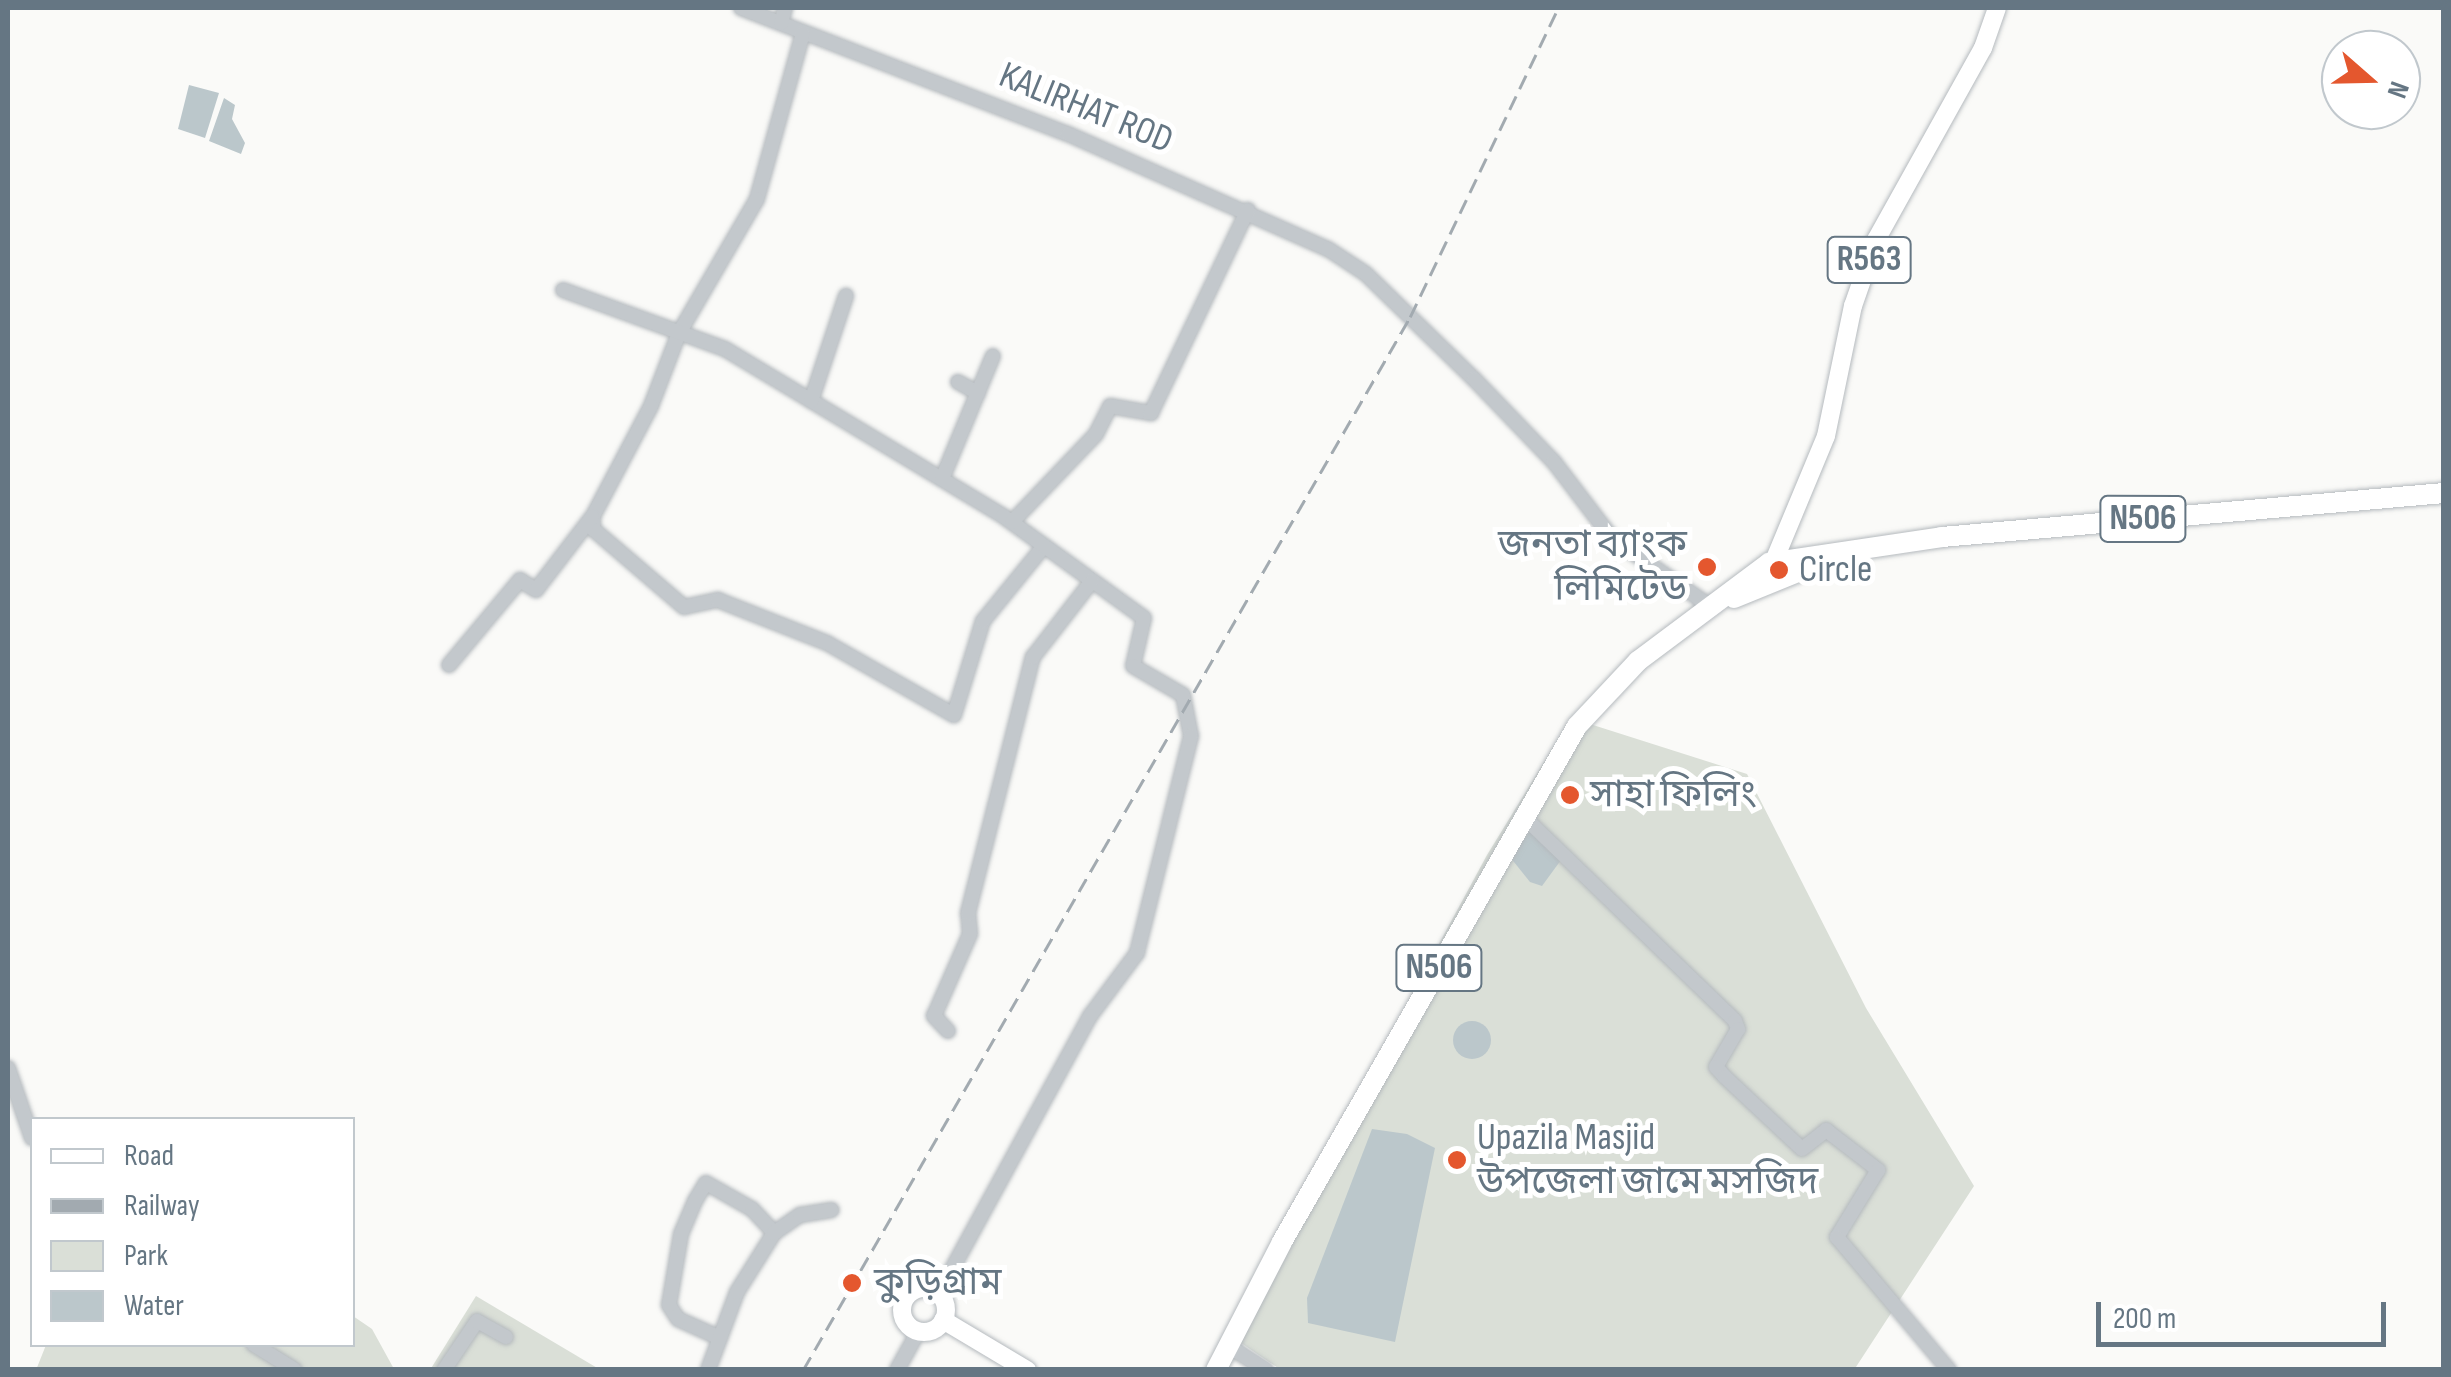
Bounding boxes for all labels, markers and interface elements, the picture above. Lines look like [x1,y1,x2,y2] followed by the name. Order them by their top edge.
[2321,30,2421,130] north arrow
[993,53,1179,163] street label: KALIRHAT ROD
[2380,77,2416,102] text: N
[1826,230,1912,290] road number: R563
[2098,489,2188,549] road number: N506
[1498,522,1687,612] place label: জনতা ব্যাংক লিমিটেড
[1799,547,1872,593] place label: Circle
[1696,556,1718,578] marker: জনতা ব্যাংক লিমিটেড
[1768,559,1790,581] marker: Circle
[1590,772,1757,818] place label: সাহা ফিলিং
[1559,784,1581,806] marker: সাহা ফিলিং
[1394,938,1484,998] road number: N506
[1477,1115,1818,1204] place label: Upazila Masjid উপজেলা জামে মসজিদ
[30,1117,355,1347] legend
[124,1138,174,1174] text: Road
[1446,1149,1468,1171] marker: Upazila Masjid উপজেলা জামে মসজিদ
[124,1188,200,1224] text: Railway
[124,1238,168,1274] text: Park
[874,1260,1002,1306] place label: কুড়িগ্রাম
[839,1270,865,1296] marker: কুড়িগ্রাম
[2101,1282,2391,1344] scale bar
[124,1288,184,1324] text: Water
[2113,1301,2176,1337] text: 200 m

